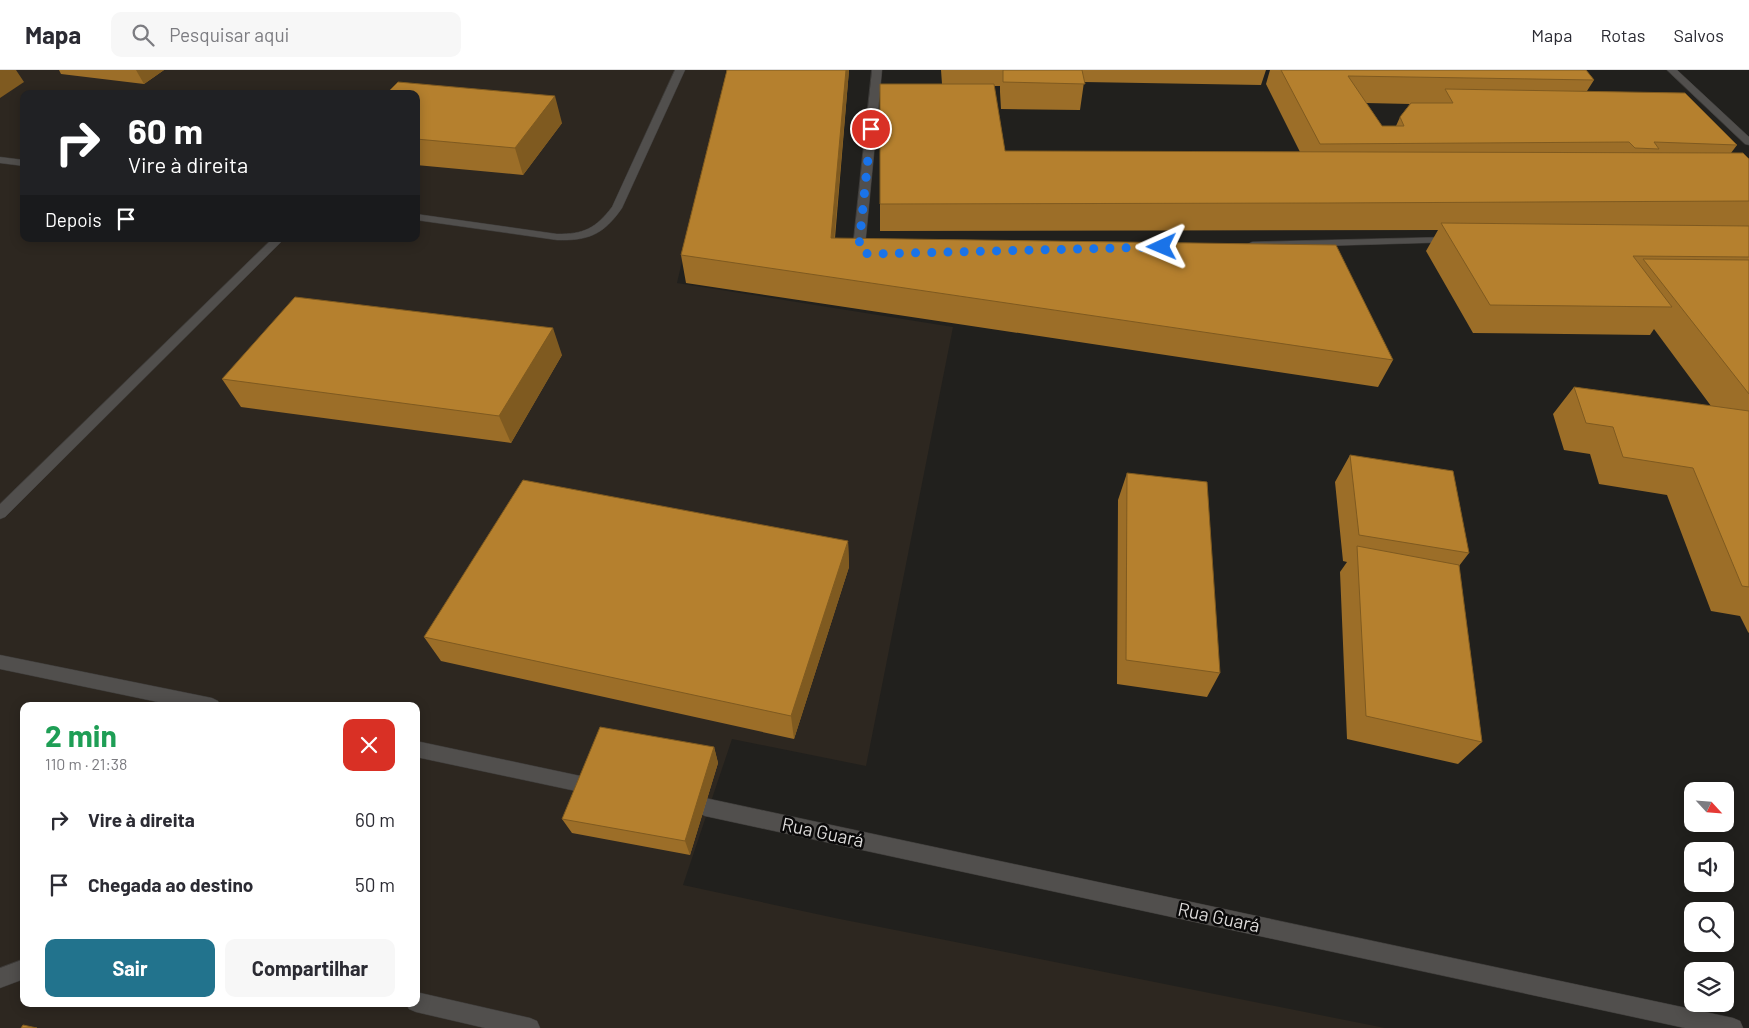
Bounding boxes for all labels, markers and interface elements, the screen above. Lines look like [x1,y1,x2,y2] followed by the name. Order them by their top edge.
[111,12,461,57] search box
[25,20,81,49] text: Mapa
[129,21,157,49] icon: search
[169,23,289,46] text: Pesquisar aqui
[1531,24,1572,46] text: Mapa
[1600,24,1645,46] text: Rotas
[1673,24,1724,46] text: Salvos
[850,108,892,150] pin
[128,109,203,151] text: 60 m
[45,110,110,175] icon: right
[857,115,885,143] icon: arrive
[128,151,248,177] text: Vire à direita
[112,205,140,233] icon: arrive
[45,208,102,231] text: Depois
[1135,220,1187,272] position arrow
[45,717,117,753] text: 2 min
[343,719,395,771] button: close
[45,754,127,773] text: 110 m · 21:38
[1684,782,1734,832] north arrow
[1684,782,1734,1012] map controls
[45,806,73,834] icon: right
[88,808,195,831] text: Vire à direita
[355,808,395,831] text: 60 m
[780,812,866,851] street label: Rua Guará
[1684,842,1734,892] button: sound
[45,871,73,899] icon: arrive
[88,873,253,896] text: Chegada ao destino
[355,873,395,896] text: 50 m
[1176,897,1262,936] street label: Rua Guará
[1684,902,1734,952] button: search
[45,939,215,997] button: Sair
[225,939,395,997] button: Compartilhar
[1684,962,1734,1012] button: layers

